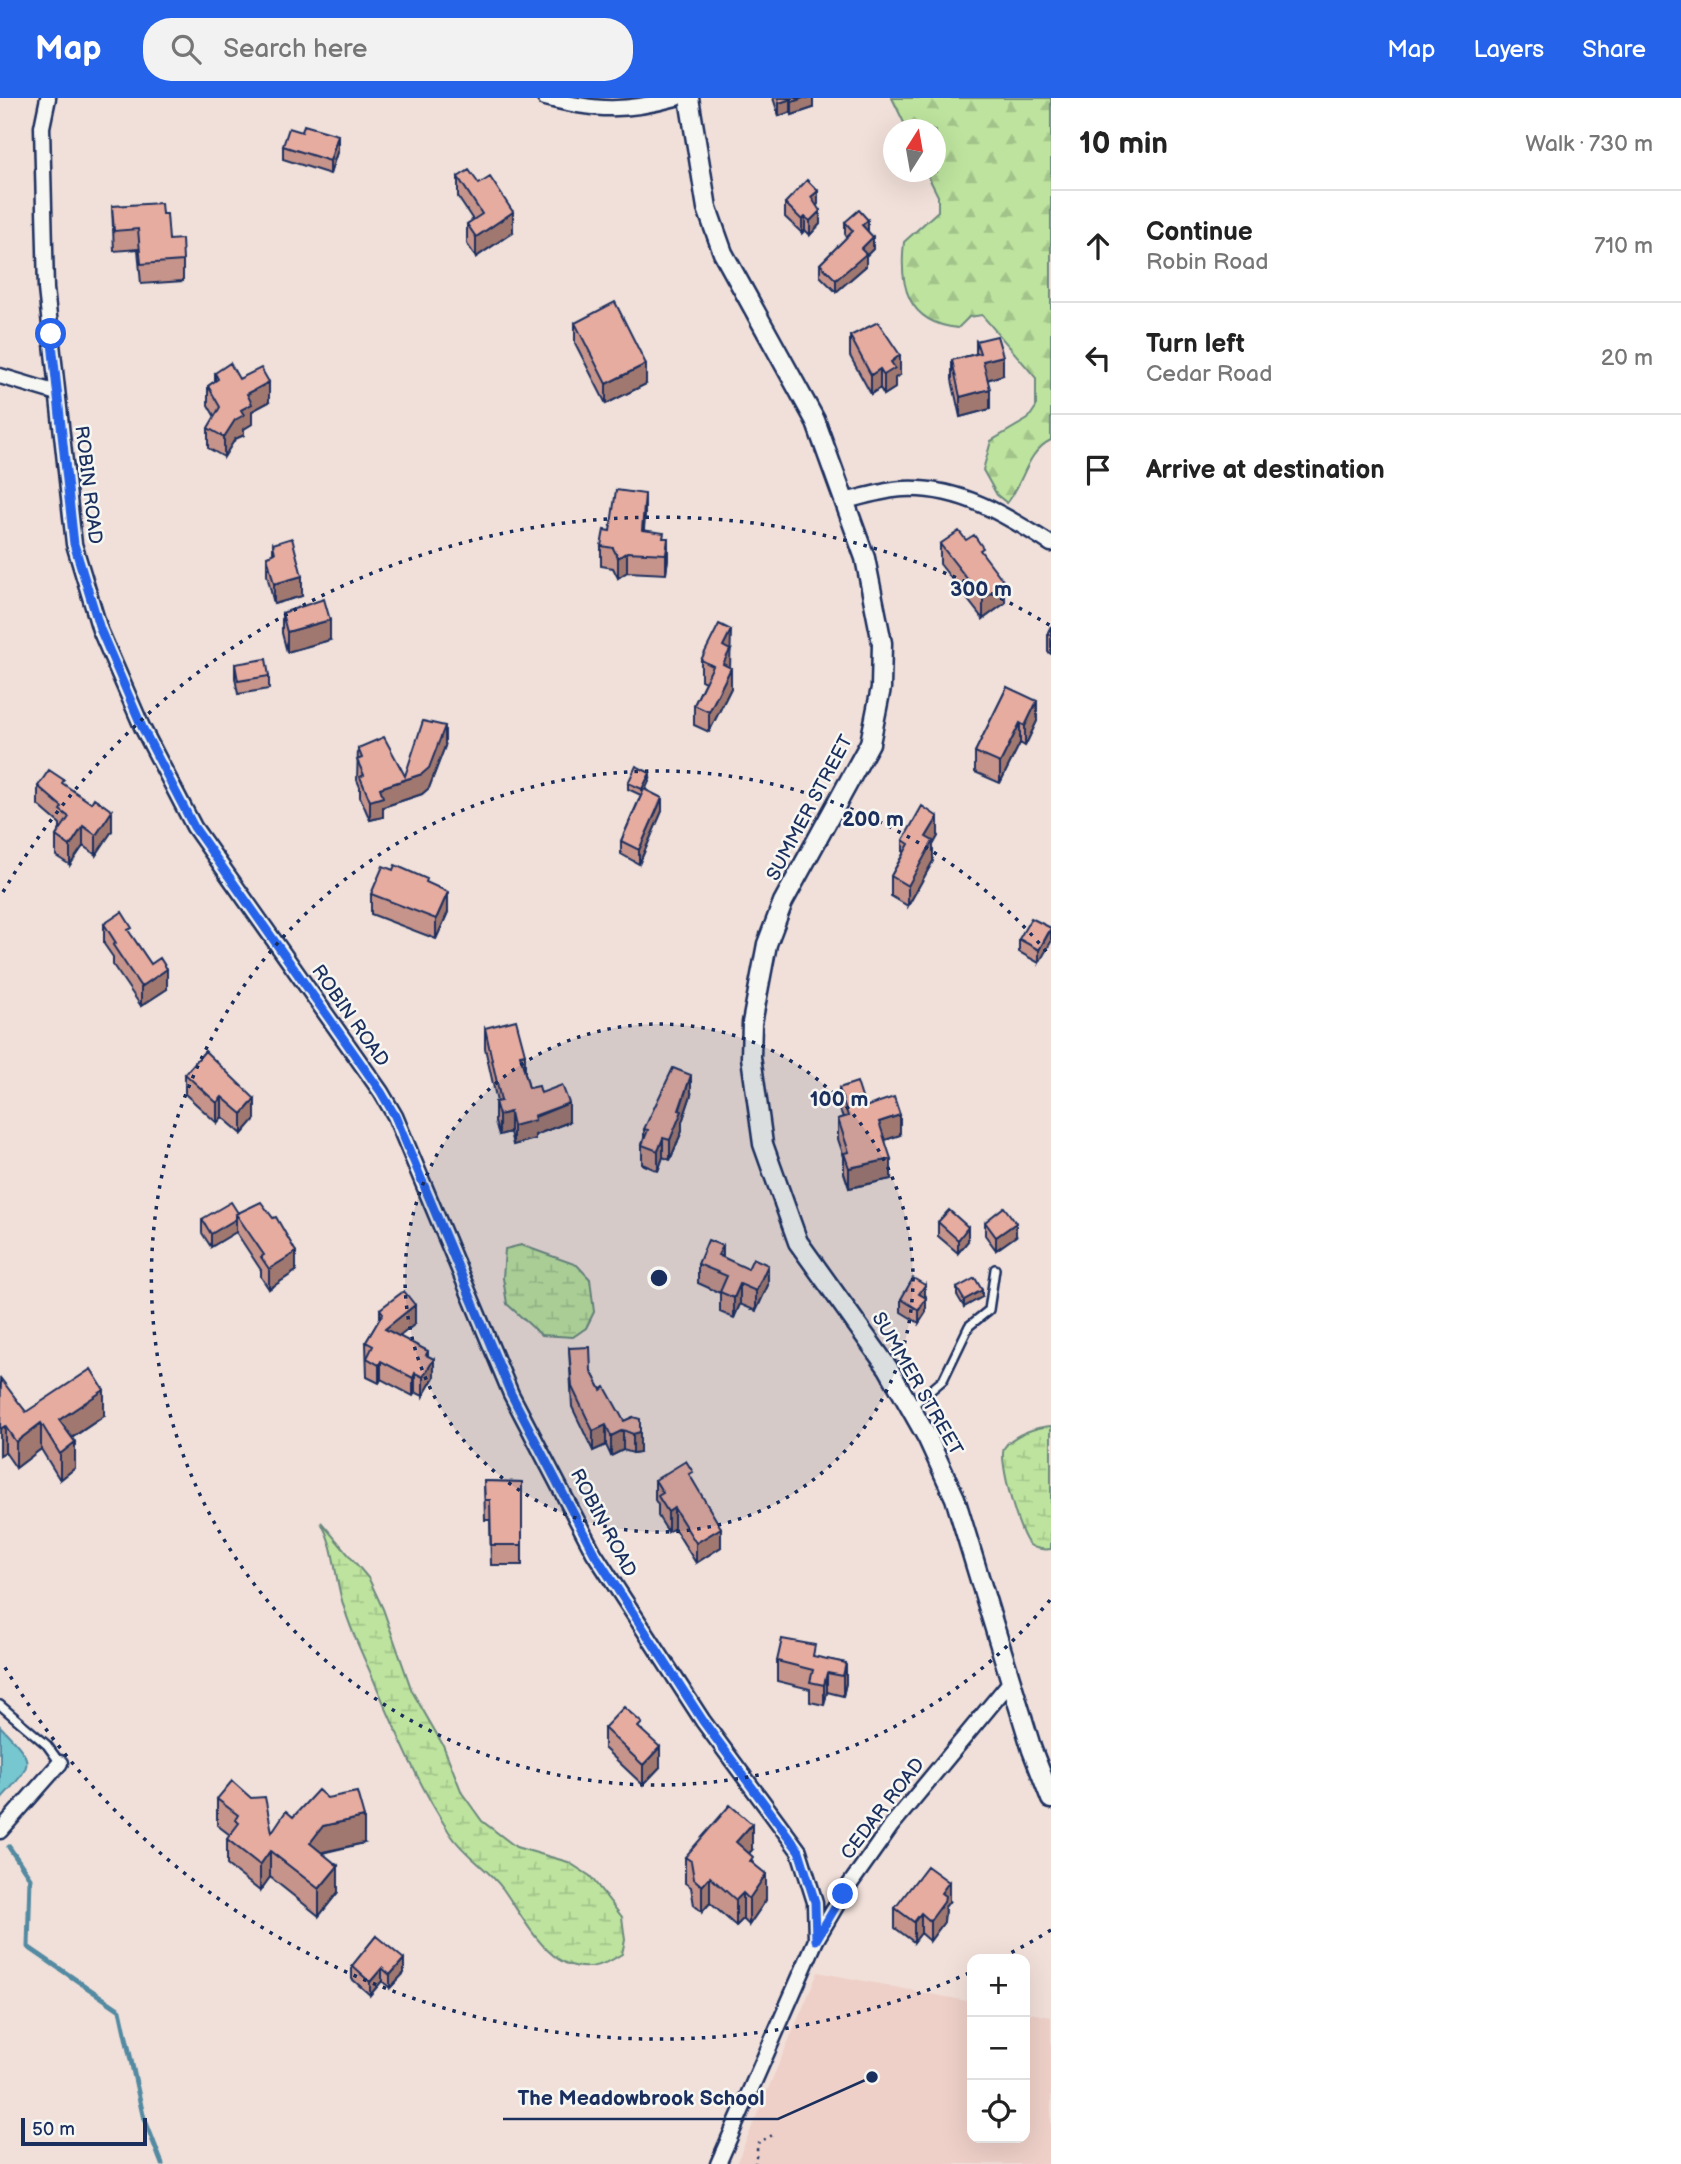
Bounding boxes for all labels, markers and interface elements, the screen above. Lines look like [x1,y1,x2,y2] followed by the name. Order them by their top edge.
[143,18,633,81] search box
[35,29,101,69] text: Map
[167,30,205,68] icon: search
[223,34,367,65] text: Search here
[1387,35,1435,64] text: Map
[1473,35,1544,64] text: Layers
[1582,35,1646,64] text: Share
[883,119,946,182] north arrow
[1079,126,1168,162] text: 10 min
[1525,130,1653,158] text: Walk · 730 m
[1146,217,1253,248] text: Continue
[1079,227,1117,265] icon: ahead
[1594,232,1653,260] text: 710 m
[1146,248,1269,276] text: Robin Road
[35,318,66,349] route start
[1146,329,1245,360] text: Turn left
[1079,339,1117,377] icon: left
[1601,344,1653,372] text: 20 m
[1146,360,1272,388] text: Cedar Road
[69,424,107,546] street label: ROBIN ROAD
[1079,451,1117,489] icon: arrive
[1146,455,1385,486] text: Arrive at destination
[950,577,1012,602] text: 300 m
[762,731,858,885] street label: SUMMER STREET
[842,807,904,832] text: 200 m
[306,961,394,1072] street label: ROBIN ROAD
[810,1087,868,1112] text: 100 m
[647,1266,671,1290] centre of rings
[867,1308,968,1460] street label: SUMMER STREET
[565,1465,641,1581] street label: ROBIN ROAD
[836,1754,930,1864] street label: CEDAR ROAD
[827,1878,858,1909] route end
[967,1954,1030,2143] map controls
[967,1954,1030,2017] button: +
[967,2017,1030,2080] button: −
[503,2077,778,2119] callout: The Meadowbrook School
[967,2080,1030,2143] button: locate
[517,2086,765,2111] text: The Meadowbrook School
[21,2115,147,2147] scale bar
[32,2118,75,2141] text: 50 m

